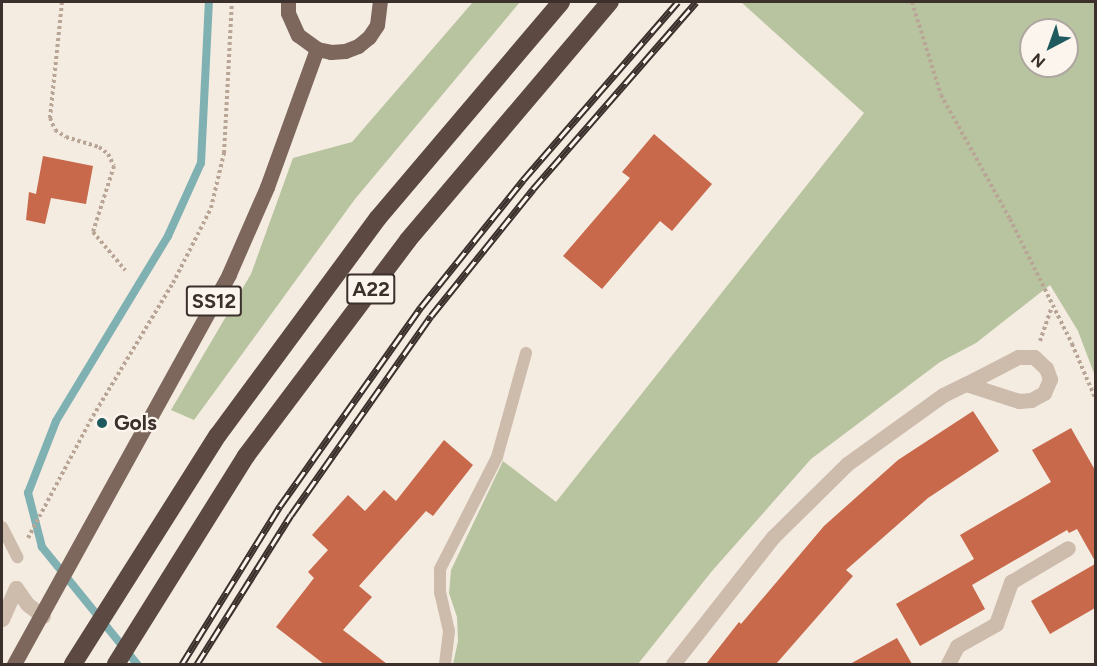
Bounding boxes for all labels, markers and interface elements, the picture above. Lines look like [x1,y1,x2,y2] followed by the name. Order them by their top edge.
[1019,18,1079,78] north arrow
[1027,49,1049,72] text: N
[346,272,397,306] road number: A22
[186,284,242,318] road number: SS12
[114,410,157,436] place label: Gols
[95,416,109,430] marker: Gols

